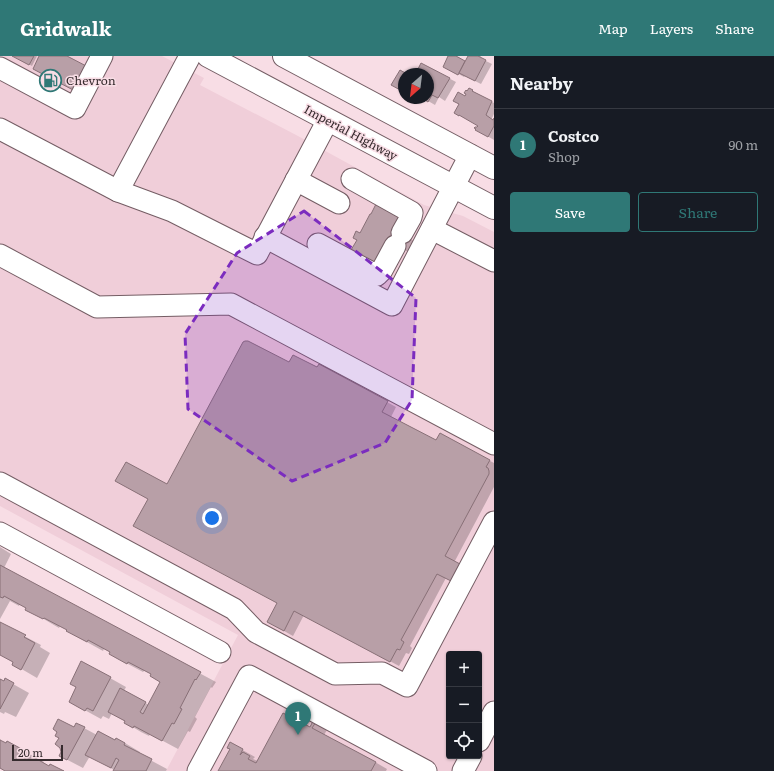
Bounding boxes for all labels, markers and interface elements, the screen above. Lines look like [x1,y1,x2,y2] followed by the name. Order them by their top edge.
[20,14,111,42] text: Gridwalk
[598,18,628,38] text: Map
[650,18,693,38] text: Layers
[715,18,754,38] text: Share
[38,67,64,93] fuel station icon: Chevron
[398,68,434,104] north arrow
[510,70,573,95] text: Nearby
[66,71,116,89] place label: Chevron
[301,100,401,164] street label: Imperial Highway
[548,124,599,147] text: Costco
[520,135,526,154] text: 1
[728,135,758,154] text: 90 m
[548,147,580,166] text: Shop
[510,192,630,232] button: Save
[638,192,758,232] button: Share
[202,508,222,528] your location
[446,651,482,759] map controls
[446,651,482,687] button: +
[446,687,482,723] button: −
[285,702,311,735] pin: 1
[446,723,482,759] button: locate
[12,743,63,762] scale bar
[18,744,43,760] text: 20 m

